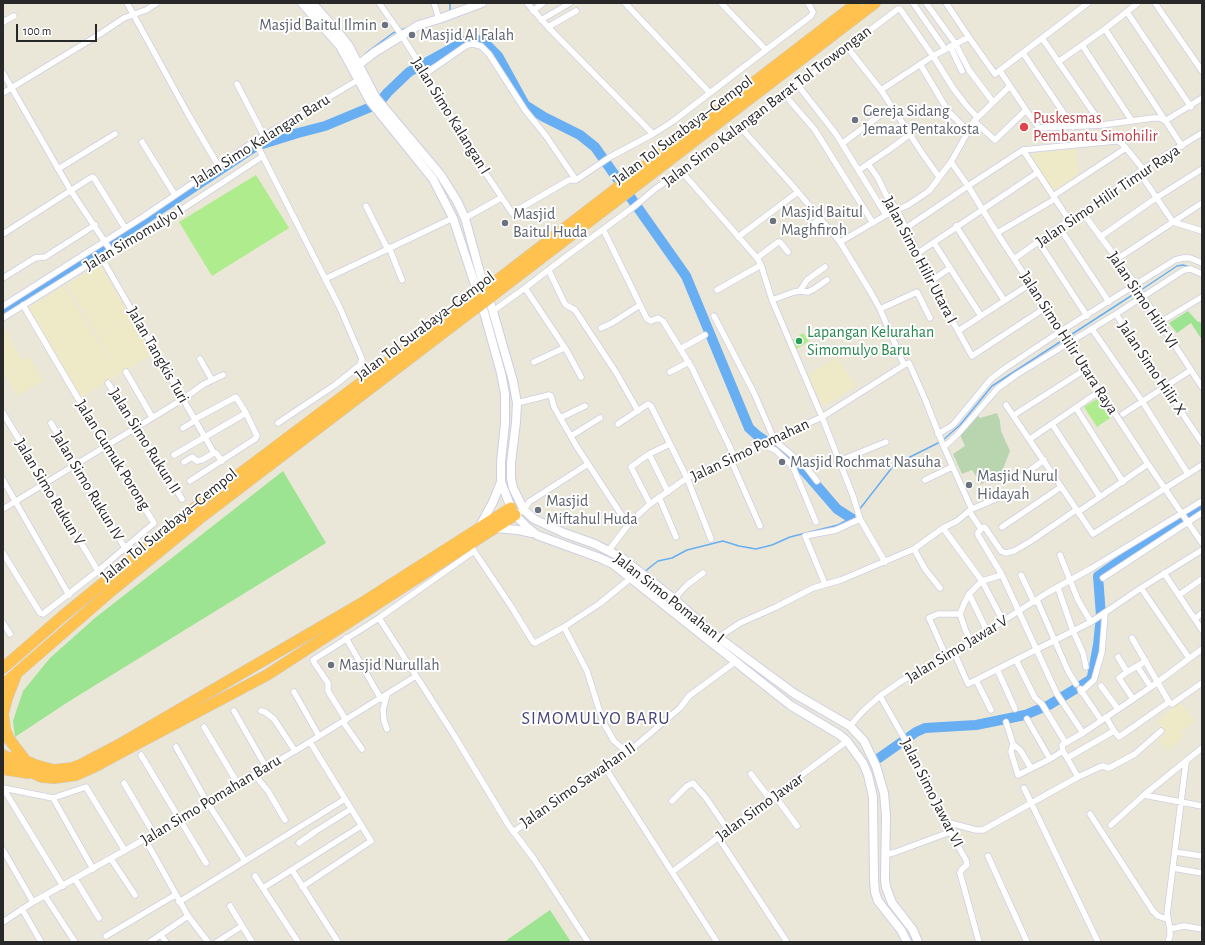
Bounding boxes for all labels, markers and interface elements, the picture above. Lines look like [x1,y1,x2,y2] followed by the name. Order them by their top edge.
[259,15,377,35] place label: Masjid Baitul Ilmin
[18,16,99,42] scale bar
[380,20,390,30] marker: Masjid Baitul Ilmin
[659,21,875,191] street label: Jalan Simo Kalangan Barat Tol Trowongan
[23,25,51,37] text: 100 m
[420,25,514,45] place label: Masjid Al Falah
[407,30,417,40] marker: Masjid Al Falah
[407,54,495,178] street label: Jalan Simo Kalangan I
[609,71,757,189] street label: Jalan Tol Surabaya–Gempol
[188,90,334,190] street label: Jalan Simo Kalangan Baru
[863,101,979,139] place label: Gereja Sidang Jemaat Pentakosta
[1033,108,1158,146] place label: Puskesmas Pembantu Simohilir
[850,115,860,125] marker: Gereja Sidang Jemaat Pentakosta
[1018,121,1030,133] marker: Puskesmas Pembantu Simohilir
[1032,141,1184,251] street label: Jalan Simo Hilir Timur Raya
[878,193,962,327] street label: Jalan Simo Hilir Utara I
[81,201,187,275] street label: Jalan Simomulyo I
[781,202,863,240] place label: Masjid Baitul Maghfiroh
[513,204,587,242] place label: Masjid Baitul Huda
[768,216,778,226] marker: Masjid Baitul Maghfiroh
[500,218,510,228] marker: Masjid Baitul Huda
[1104,248,1182,352] street label: Jalan Simo Hilir VI
[351,267,499,385] street label: Jalan Tol Surabaya–Gempol
[1016,268,1122,418] street label: Jalan Simo Hilir Utara Raya
[123,304,193,406] street label: Jalan Tangkis Turi
[1114,318,1190,418] street label: Jalan Simo Hilir X
[807,322,934,360] place label: Lapangan Kelurahan Simomulyo Baru
[794,336,804,346] marker: Lapangan Kelurahan Simomulyo Baru
[105,385,185,497] street label: Jalan Simo Rukun II
[71,396,155,514] street label: Jalan Gumuk Porong
[688,414,812,486] street label: Jalan Simo Pomahan
[48,428,128,544] street label: Jalan Simo Rukun IV
[11,435,89,549] street label: Jalan Simo Rukun V
[790,452,941,472] place label: Masjid Rochmat Nasuha
[777,457,787,467] marker: Masjid Rochmat Nasuha
[97,464,241,586] street label: Jalan Tol Surabaya–Gempol
[977,466,1058,504] place label: Masjid Nurul Hidayah
[964,480,974,490] marker: Masjid Nurul Hidayah
[546,491,638,529] place label: Masjid Miftahul Huda
[533,505,543,515] marker: Masjid Miftahul Huda
[610,549,728,647] street label: Jalan Simo Pomahan I
[903,611,1011,687] street label: Jalan Simo Jawar V
[339,655,440,675] place label: Masjid Nurullah
[326,660,336,670] marker: Masjid Nurullah
[521,708,671,730] district label: SIMOMULYO BARU
[896,735,968,851] street label: Jalan Simo Jawar VI
[517,738,639,832] street label: Jalan Simo Sawahan II
[137,751,285,849] street label: Jalan Simo Pomahan Baru
[712,769,808,845] street label: Jalan Simo Jawar

